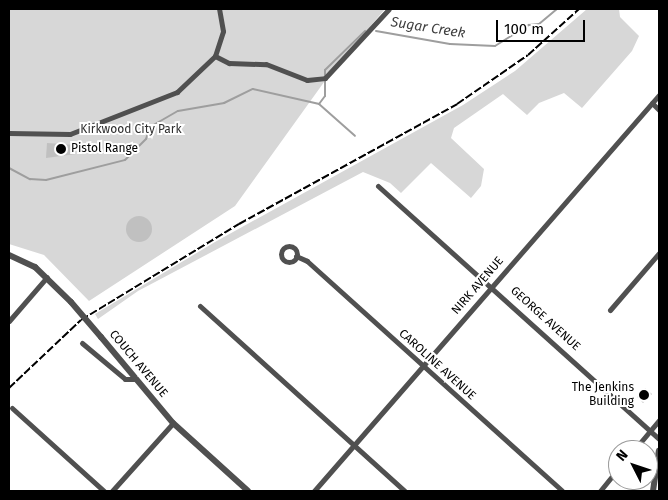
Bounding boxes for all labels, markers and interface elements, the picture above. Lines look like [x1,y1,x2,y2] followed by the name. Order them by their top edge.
[498,10,587,42] scale bar
[390,14,466,42] water label: Sugar Creek
[504,20,544,38] text: 100 m
[80,123,182,137] park label: Kirkwood City Park
[71,142,138,156] place label: Pistol Range
[55,143,67,155] marker: Pistol Range
[449,254,507,318] street label: NIRK AVENUE
[507,284,583,354] street label: GEORGE AVENUE
[395,327,479,403] street label: CAROLINE AVENUE
[106,328,170,400] street label: COUCH AVENUE
[572,381,634,409] place label: The Jenkins Building
[638,389,650,401] marker: The Jenkins Building
[608,440,658,490] north arrow
[613,446,632,465] text: N

